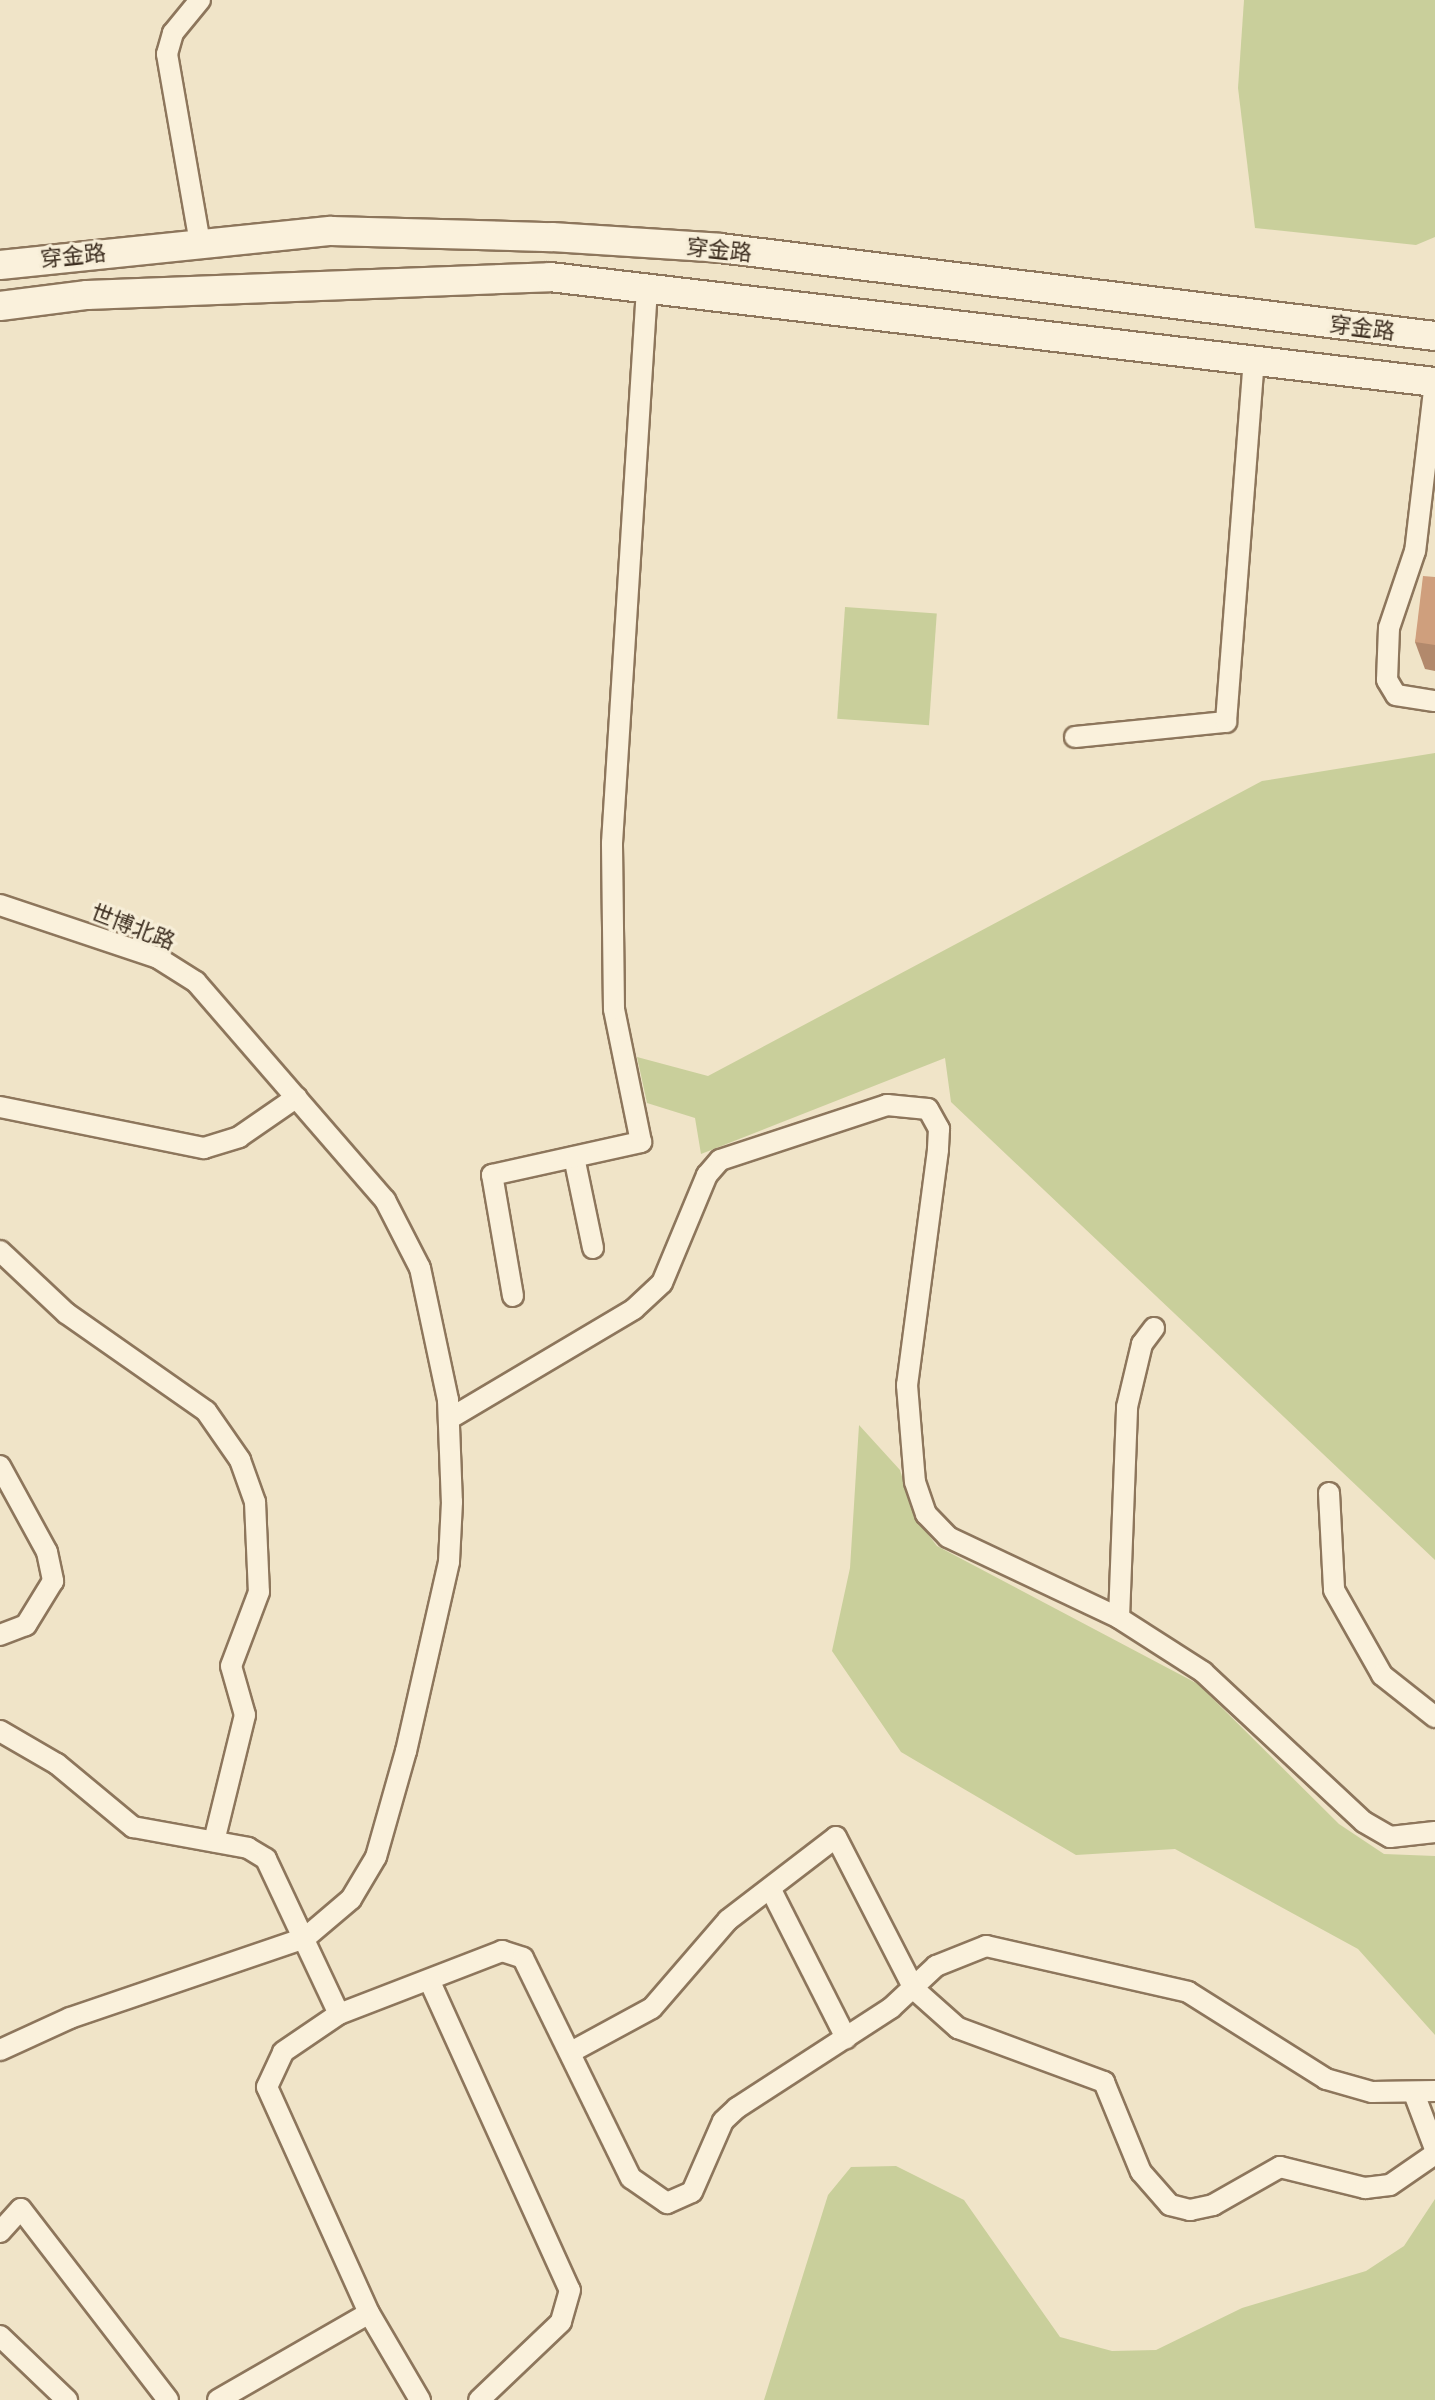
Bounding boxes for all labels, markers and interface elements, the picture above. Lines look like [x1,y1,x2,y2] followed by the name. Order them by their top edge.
[685,233,753,267] street label: 穿金路
[39,239,107,273] street label: 穿金路
[1328,311,1396,345] street label: 穿金路
[87,899,179,955] street label: 世博北路

